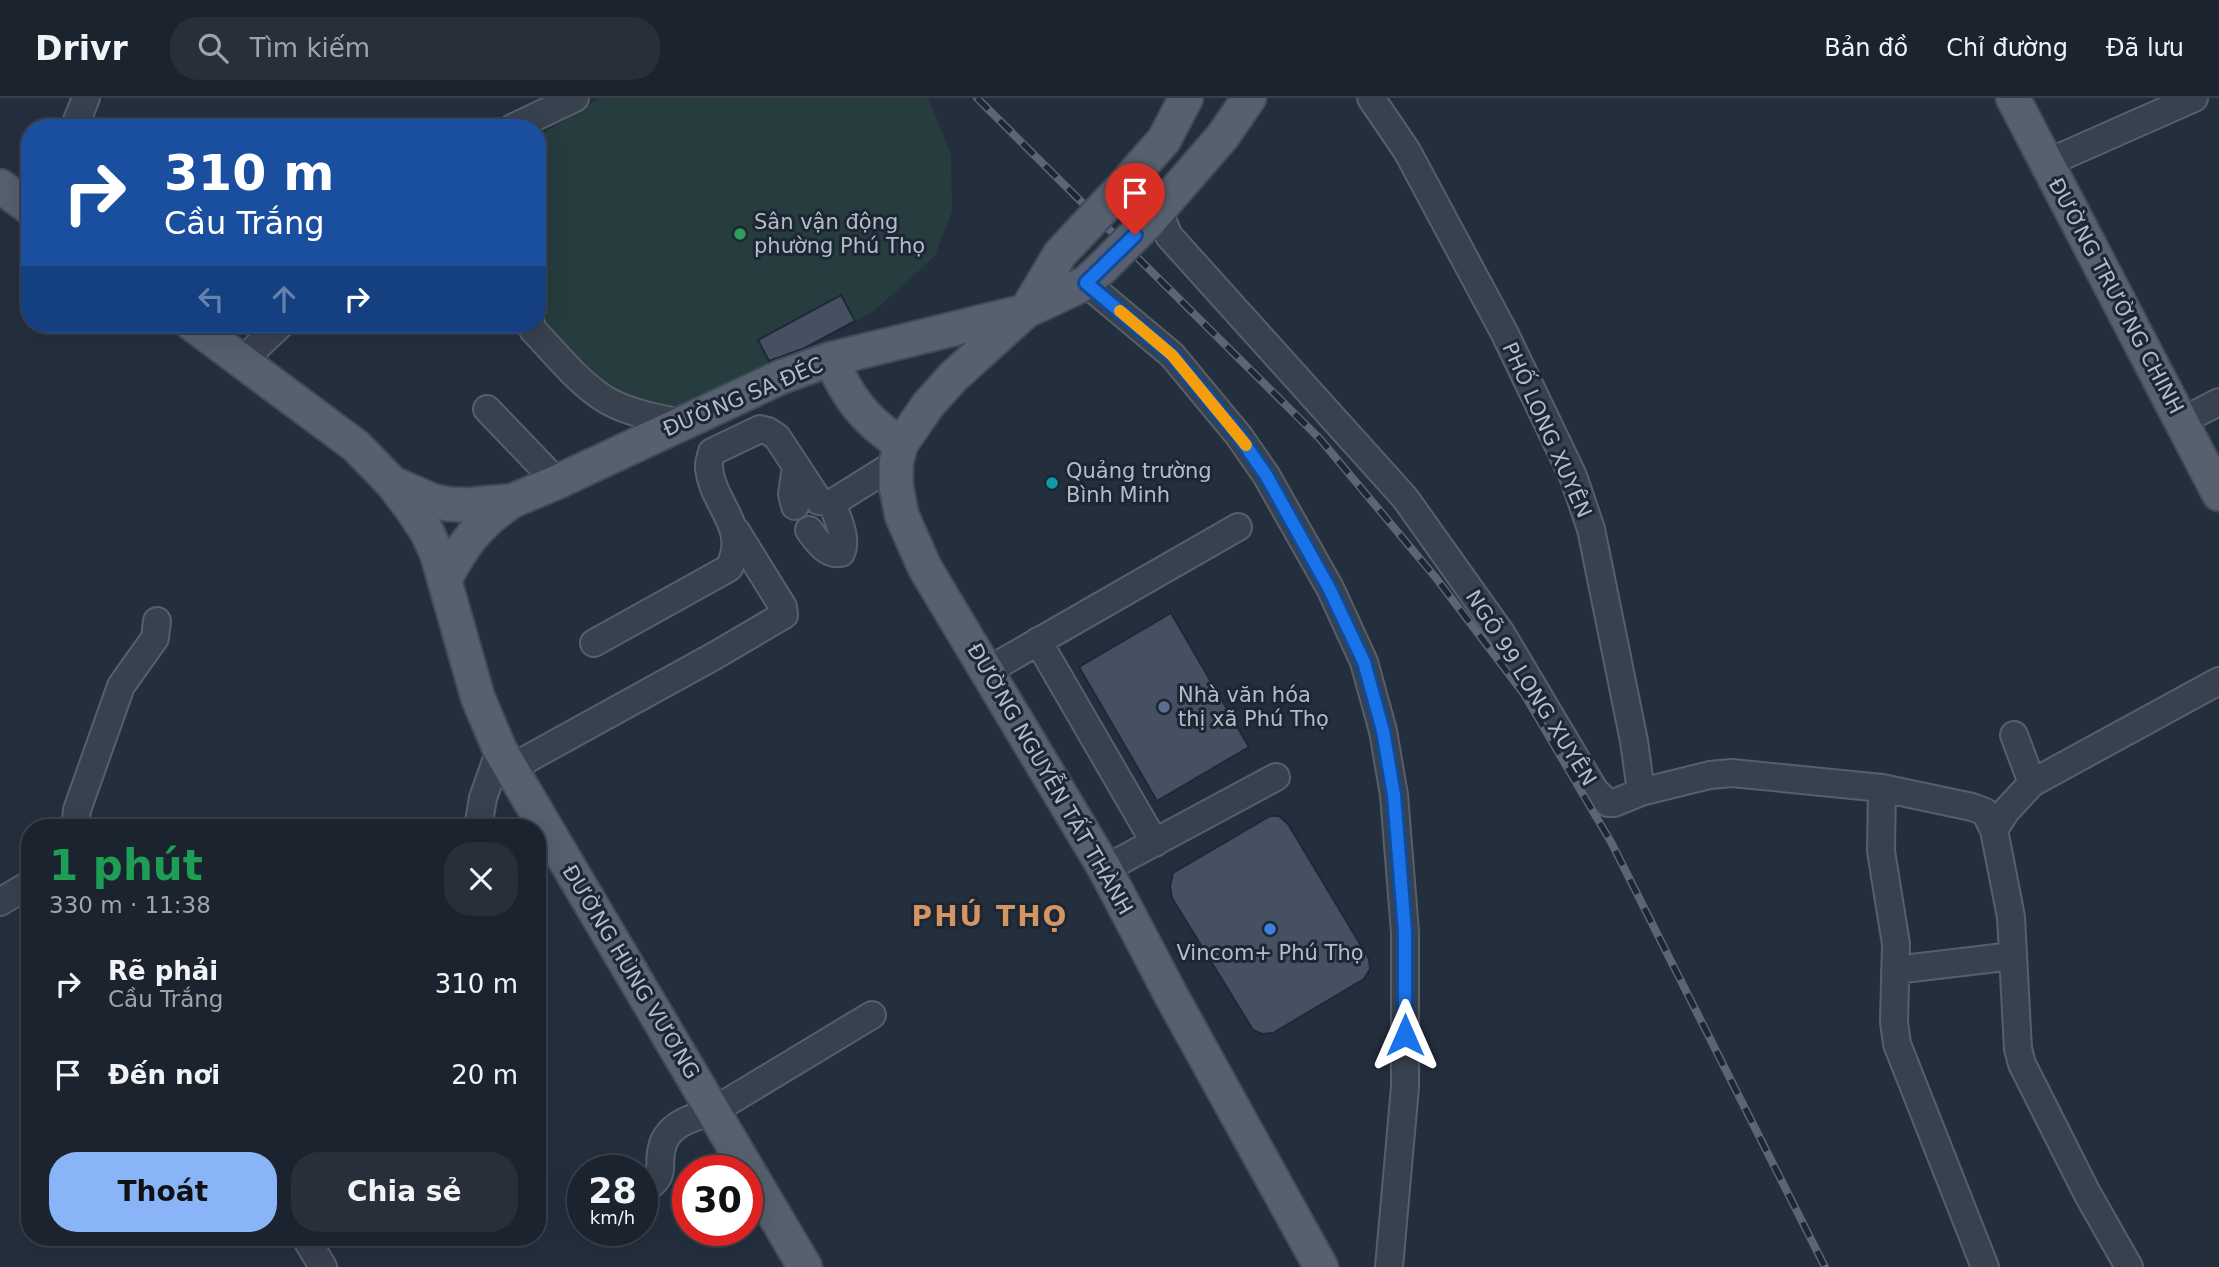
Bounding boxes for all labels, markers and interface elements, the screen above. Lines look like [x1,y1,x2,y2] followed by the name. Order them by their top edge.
[170,17,660,80] search box
[35,29,128,68] text: Drivr
[194,29,232,67] icon: search
[250,33,370,63] text: Tìm kiếm
[1824,34,1908,62] text: Bản đồ
[1946,34,2068,62] text: Chỉ đường
[2106,34,2184,62] text: Đã lưu
[164,145,334,202] text: 310 m
[49,147,140,238] icon: right
[1105,163,1165,235] pin
[1116,174,1154,212] icon: arrive
[2044,174,2189,418] street label: ĐƯỜNG TRƯỜNG CHINH
[164,204,325,242] text: Cầu Trắng
[754,210,925,258] place label: Sân vận động phường Phú Thọ
[732,226,748,242] marker: Sân vận động phường Phú Thọ
[192,280,230,318] icon: left
[265,280,303,318] icon: ahead
[338,280,376,318] icon: right
[1498,337,1600,521] street label: PHỐ LONG XUYÊN
[659,352,826,441] street label: ĐƯỜNG SA ĐÉC
[1066,459,1212,507] place label: Quảng trường Bình Minh
[1044,475,1060,491] marker: Quảng trường Bình Minh
[1461,585,1603,790] street label: NGÕ 99 LONG XUYÊN
[962,637,1142,919] street label: ĐƯỜNG NGUYỄN TẤT THÀNH
[1178,683,1329,731] place label: Nhà văn hóa thị xã Phú Thọ
[1156,699,1172,715] marker: Nhà văn hóa thị xã Phú Thọ
[49,841,203,890] text: 1 phút
[444,842,518,916] button: close
[557,860,705,1083] street label: ĐƯỜNG HÙNG VƯƠNG
[49,892,211,918] text: 330 m · 11:38
[912,899,1068,933] district label: PHÚ THỌ
[1262,921,1278,937] marker: Vincom+ Phú Thọ
[1176,941,1364,965] place label: Vincom+ Phú Thọ
[108,956,218,986] text: Rẽ phải
[49,965,87,1003] icon: right
[435,969,518,999] text: 310 m
[108,986,223,1012] text: Cầu Trắng
[1368,998,1442,1072] position arrow
[49,1056,87,1094] icon: arrive
[108,1060,220,1090] text: Đến nơi
[451,1060,518,1090] text: 20 m
[49,1152,277,1232] button: Thoát
[291,1152,518,1232] button: Chia sẻ
[672,1155,763,1246] speed limit sign: 30
[588,1171,637,1211] text: 28
[590,1207,635,1228] text: km/h

